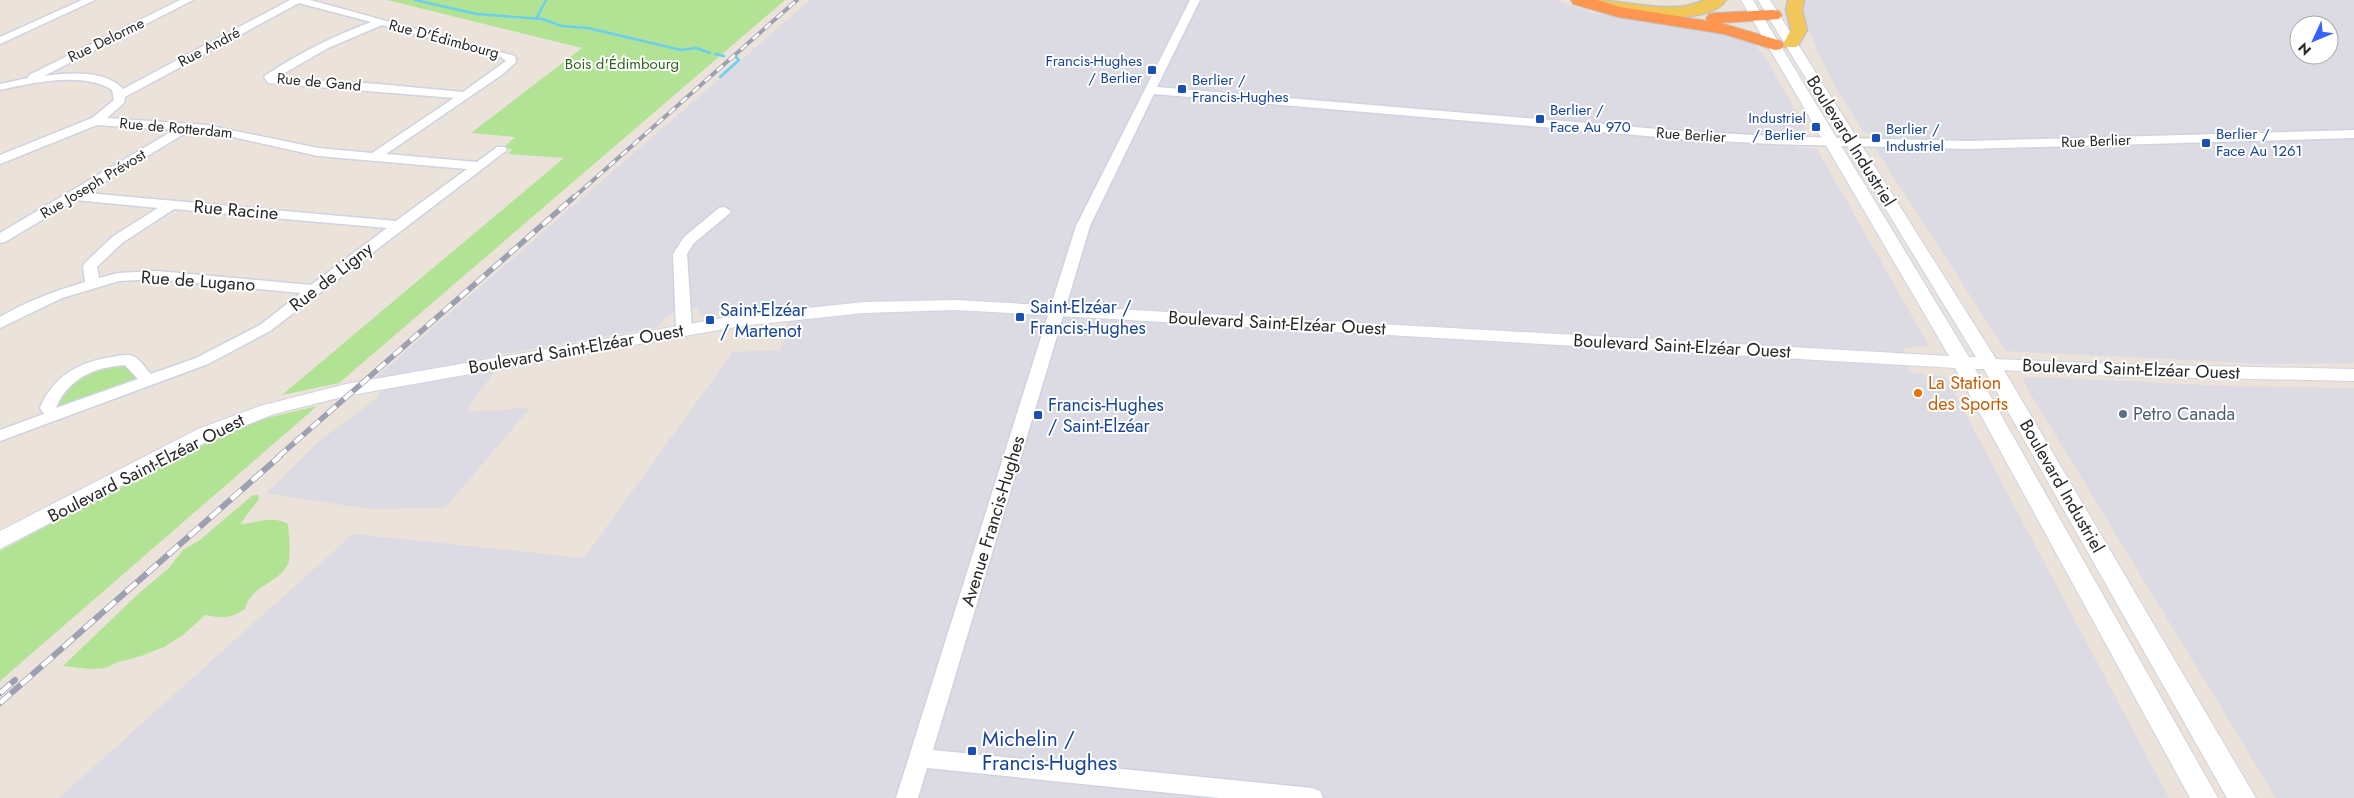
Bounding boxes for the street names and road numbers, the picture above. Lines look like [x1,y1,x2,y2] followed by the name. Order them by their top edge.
[64,12,148,68] street label: Rue Delorme
[386,14,502,64] street label: Rue D'Édimbourg
[174,21,244,73] street label: Rue André
[276,67,362,97] street label: Rue de Gand
[1800,70,1902,212] street label: Boulevard Industriel
[119,112,233,144] street label: Rue de Rotterdam
[1655,122,1728,148] street label: Rue Berlier
[2061,129,2132,153] street label: Rue Berlier
[36,144,150,224] street label: Rue Joseph Prévost
[193,193,279,227] street label: Rue Racine
[284,236,378,318] street label: Rue de Ligny
[140,264,256,298] street label: Rue de Lugano
[1168,304,1387,342] street label: Boulevard Saint-Elzéar Ouest
[467,317,686,381] street label: Boulevard Saint-Elzéar Ouest
[1573,327,1792,365] street label: Boulevard Saint-Elzéar Ouest
[2022,352,2241,386] street label: Boulevard Saint-Elzéar Ouest
[43,407,249,529] street label: Boulevard Saint-Elzéar Ouest
[2013,414,2111,558] street label: Boulevard Industriel
[955,432,1031,610] street label: Avenue Francis-Hughes

